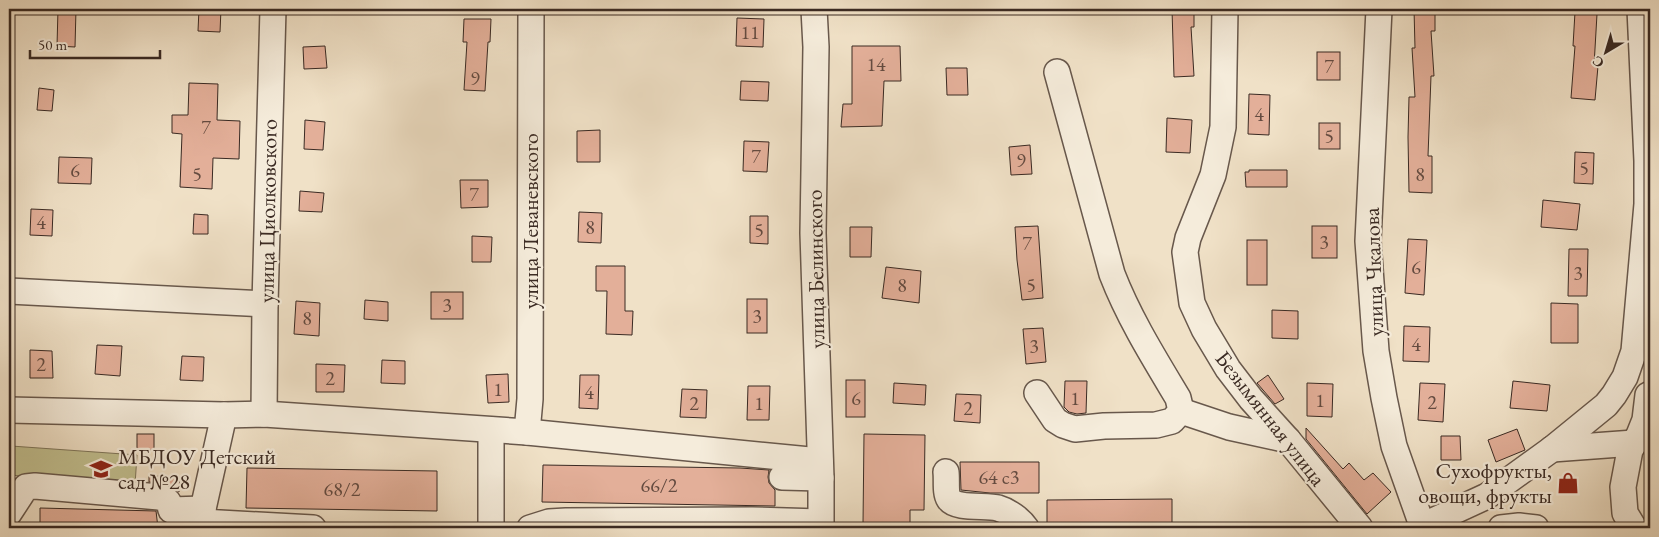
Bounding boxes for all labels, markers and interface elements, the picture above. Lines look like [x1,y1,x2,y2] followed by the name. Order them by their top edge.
[740,19,760,45] house number: 11
[30,28,160,60] scale bar
[1582,28,1632,78] north arrow
[38,35,67,54] text: 50 m
[866,51,886,77] house number: 14
[1588,52,1607,72] text: С
[1324,53,1334,79] house number: 7
[470,65,480,91] house number: 9
[1254,101,1264,127] house number: 4
[201,114,211,140] house number: 7
[251,119,284,303] street label: улица Циолковского
[1324,123,1334,149] house number: 5
[516,133,545,309] street label: улица Леваневского
[751,143,761,169] house number: 7
[1016,147,1026,173] house number: 9
[1579,155,1589,181] house number: 5
[70,157,80,183] house number: 6
[192,161,202,187] house number: 5
[1415,161,1425,187] house number: 8
[469,181,479,207] house number: 7
[800,189,831,349] street label: улица Белинского
[1357,207,1390,337] street label: улица Чкалова
[36,209,46,235] house number: 4
[585,214,595,240] house number: 8
[754,217,764,243] house number: 5
[1319,229,1329,255] house number: 3
[1022,230,1032,256] house number: 7
[1411,254,1421,280] house number: 6
[1573,260,1583,286] house number: 3
[897,272,907,298] house number: 8
[1026,272,1036,298] house number: 5
[442,292,452,318] house number: 3
[752,303,762,329] house number: 3
[302,305,312,331] house number: 8
[1411,331,1421,357] house number: 4
[1029,333,1039,359] house number: 3
[1209,345,1333,492] street label: Безымянная улица
[36,351,46,377] house number: 2
[325,365,335,391] house number: 2
[493,376,503,402] house number: 1
[584,379,594,405] house number: 4
[851,385,861,411] house number: 6
[1070,385,1080,411] house number: 1
[1315,387,1325,413] house number: 1
[1427,389,1437,415] house number: 2
[689,390,699,416] house number: 2
[754,390,764,416] house number: 1
[963,395,973,421] house number: 2
[118,442,276,496] place label: МБДОУ Детский сад №28
[88,456,114,482] school or university icon: МБДОУ Детский сад №28
[1418,456,1552,510] place label: Сухофрукты, овощи, фрукты
[979,464,1019,490] house number: 64 с3
[1555,470,1581,496] shop icon: Сухофрукты, овощи, фрукты
[641,472,678,498] house number: 66/2
[324,476,361,502] house number: 68/2

